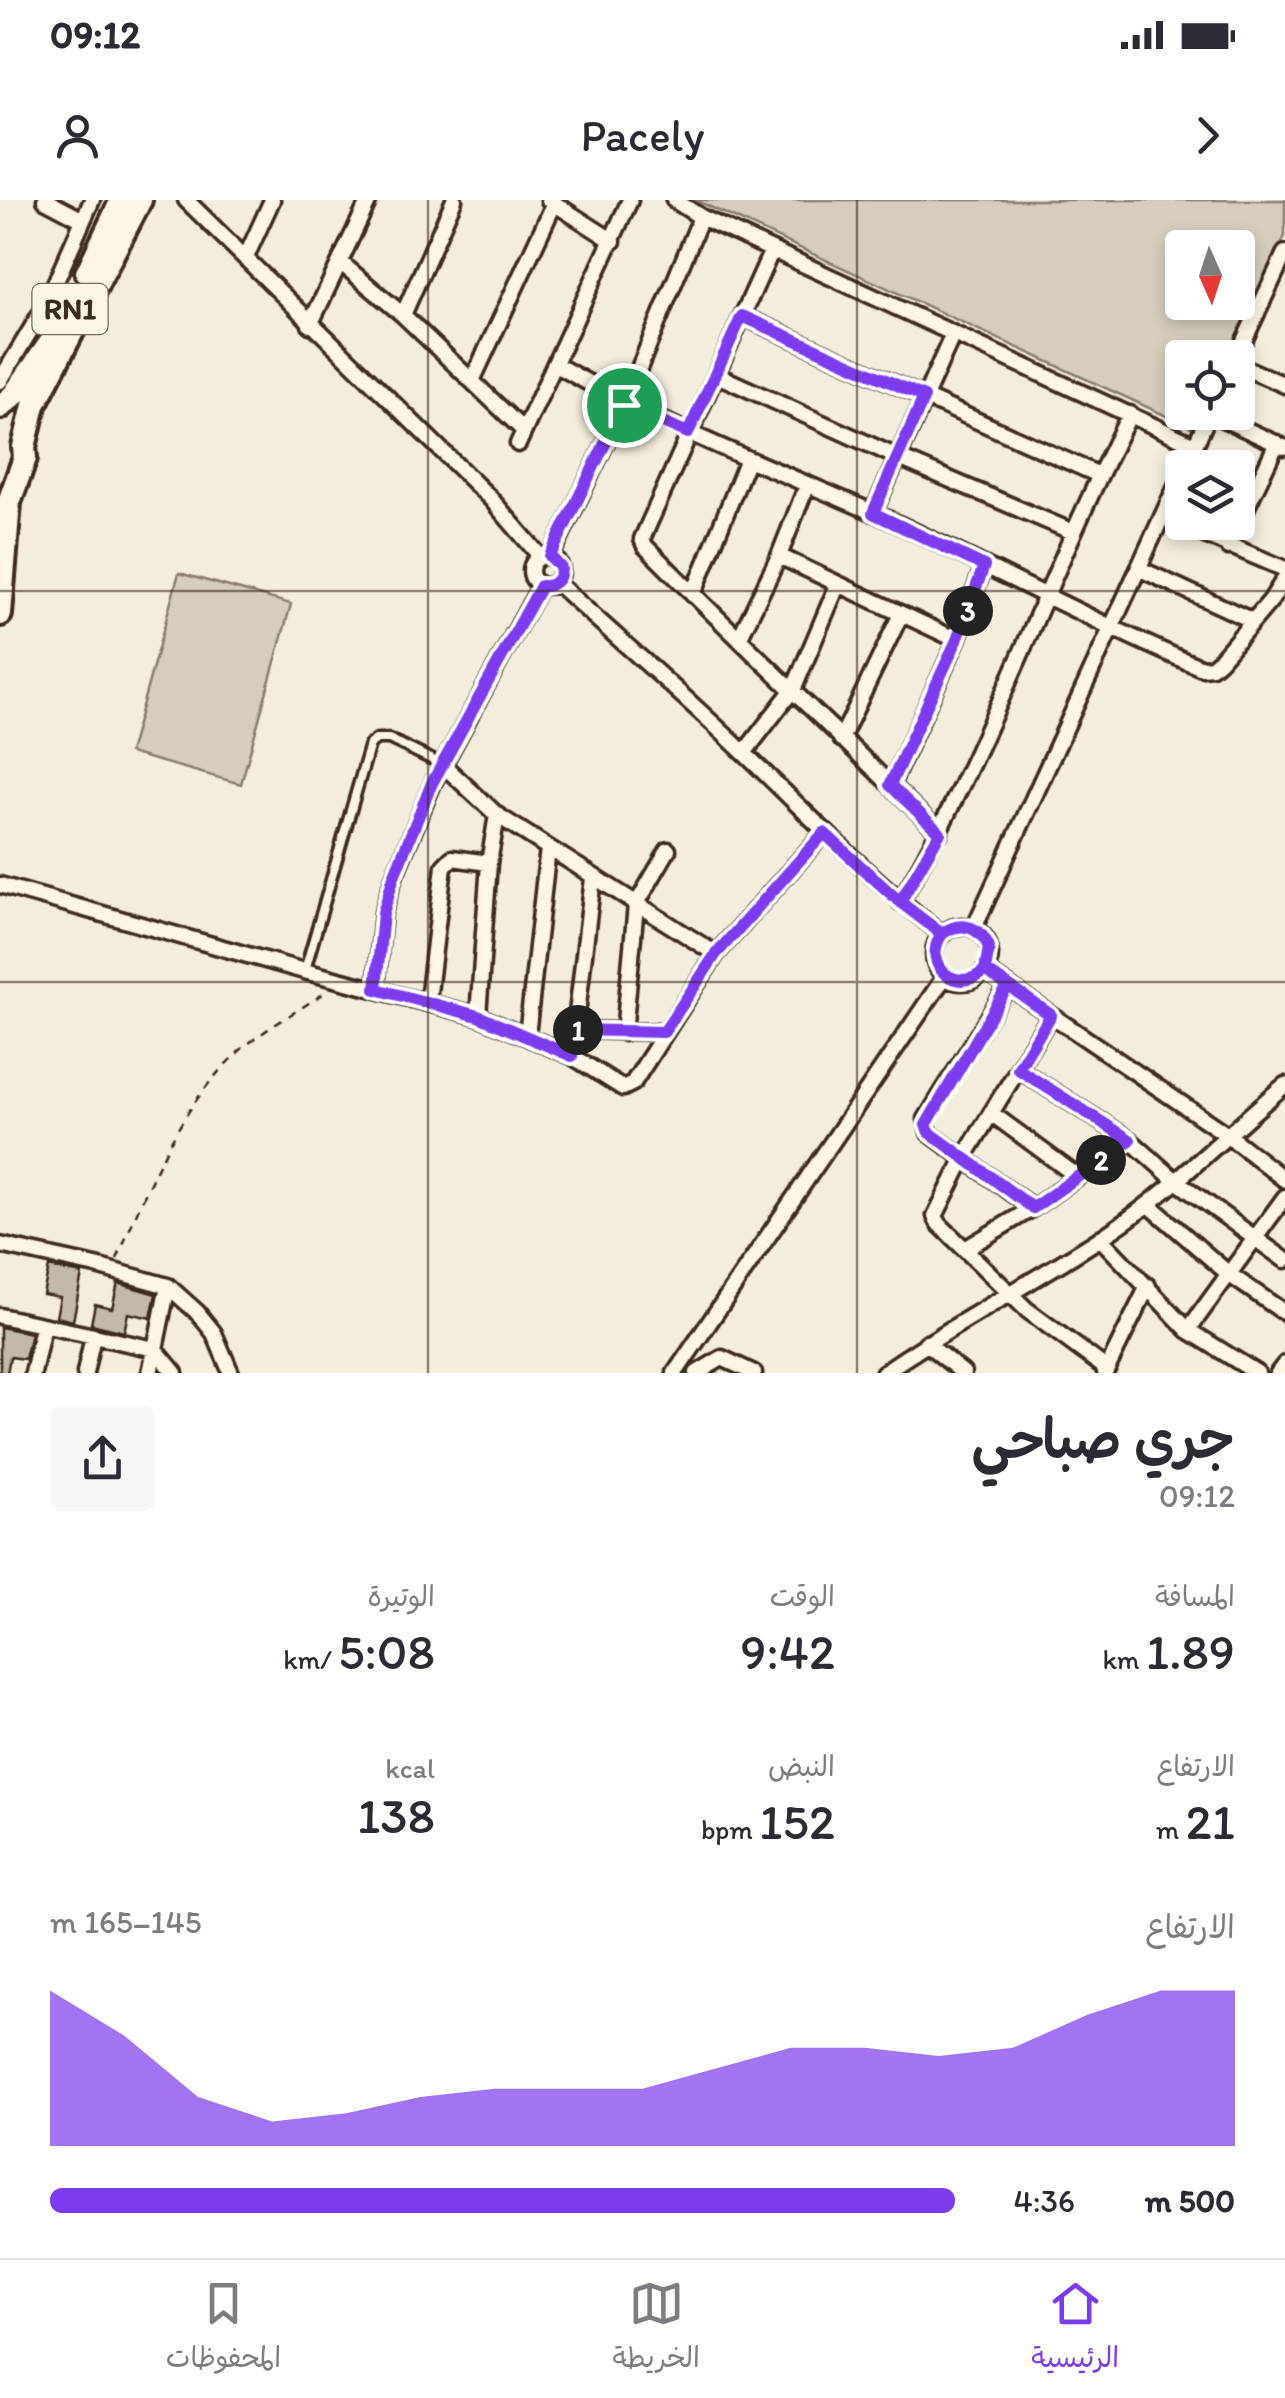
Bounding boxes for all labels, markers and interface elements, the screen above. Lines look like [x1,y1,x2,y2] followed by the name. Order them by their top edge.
[50,12,140,58] text: 09:12
[50,108,105,163] icon: person
[580,108,705,162] text: Pacely
[1180,108,1235,163] icon: forward
[1165,230,1255,320] north arrow
[1165,230,1255,540] map controls
[32,284,108,334] road number: RN1
[1165,340,1255,430] button: locate
[582,363,667,448] pin
[597,378,652,433] icon: arrive
[1165,450,1255,540] button: layers
[943,586,993,636] pin: 3
[960,594,976,628] text: 3
[553,1005,603,1055] pin: 1
[572,1013,585,1047] text: 1
[1076,1135,1126,1185] pin: 2
[1094,1143,1108,1177] text: 2
[50,1406,155,1511] button: share
[971,1406,1235,1472] text: جري صباحي
[1159,1477,1235,1515] text: 09:12
[367,1579,435,1613] text: الوتيرة
[770,1579,835,1613] text: الوقت
[1155,1579,1235,1613] text: المسافة
[338,1621,435,1682] text: 5:08
[740,1621,835,1682] text: 9:42
[1146,1621,1235,1682] text: 1.89
[283,1642,338,1676] text: /km
[1103,1642,1146,1676] text: km
[768,1749,835,1783] text: النبض
[1156,1749,1235,1783] text: الارتفاع
[385,1751,435,1785] text: kcal
[357,1785,435,1846] text: 138
[759,1791,835,1852] text: 152
[1186,1791,1235,1852] text: 21
[701,1812,759,1846] text: bpm
[1156,1812,1186,1846] text: m
[50,1903,201,1941] text: 145–165 m
[1145,1908,1235,1946] text: الارتفاع
[1014,2182,1075,2220] text: 4:36
[1145,2182,1235,2220] text: 500 m
[166,2276,281,2382] tab: المحفوظات
[613,2276,700,2382] tab: الخريطة
[1031,2276,1119,2382] tab: الرئيسية

